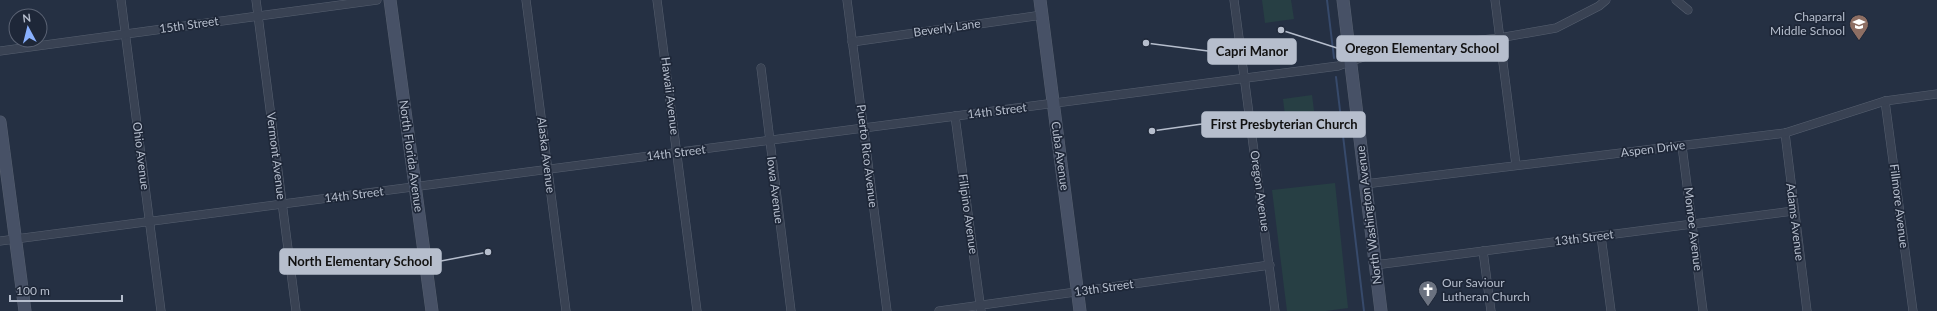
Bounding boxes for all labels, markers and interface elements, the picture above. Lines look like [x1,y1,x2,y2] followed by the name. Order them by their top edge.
[8,8,48,48] north arrow
[1770,9,1845,38] place label: Chaparral Middle School
[22,11,32,25] text: N
[158,13,220,36] street label: 15th Street
[1848,13,1870,41] school or university icon: Chaparral Middle School
[912,15,981,40] street label: Beverly Lane
[1337,36,1508,61] callout: Oregon Elementary School
[1208,39,1296,64] callout: Capri Manor
[1345,40,1499,56] text: Oregon Elementary School
[1216,43,1288,59] text: Capri Manor
[658,56,683,136] street label: Hawaii Avenue
[396,99,427,213] street label: North Florida Avenue
[966,99,1028,122] street label: 14th Street
[854,103,881,208] street label: Puerto Rico Avenue
[264,111,289,200] street label: Vermont Avenue
[1202,112,1365,137] callout: First Presbyterian Church
[534,116,559,194] street label: Alaska Avenue
[1211,116,1357,132] text: First Presbyterian Church
[1048,120,1073,191] street label: Cuba Avenue
[130,121,153,191] street label: Ohio Avenue
[1620,137,1686,160] street label: Aspen Drive
[645,141,707,164] street label: 14th Street
[1353,145,1384,285] street label: North Washington Avenue
[1247,149,1274,233] street label: Oregon Avenue
[764,155,787,224] street label: Iowa Avenue
[1887,163,1912,249] street label: Fillmore Avenue
[955,173,982,255] street label: Filipino Avenue
[1783,182,1808,262] street label: Adams Avenue
[323,183,385,206] street label: 14th Street
[1681,186,1706,272] street label: Monroe Avenue
[1553,226,1615,249] street label: 13th Street
[280,249,441,274] callout: North Elementary School
[287,253,433,269] text: North Elementary School
[1442,275,1530,304] place label: Our Saviour Lutheran Church
[1073,276,1135,299] street label: 13th Street
[10,277,122,303] scale bar
[1417,279,1439,307] church icon: Our Saviour Lutheran Church
[16,283,50,298] text: 100 m

